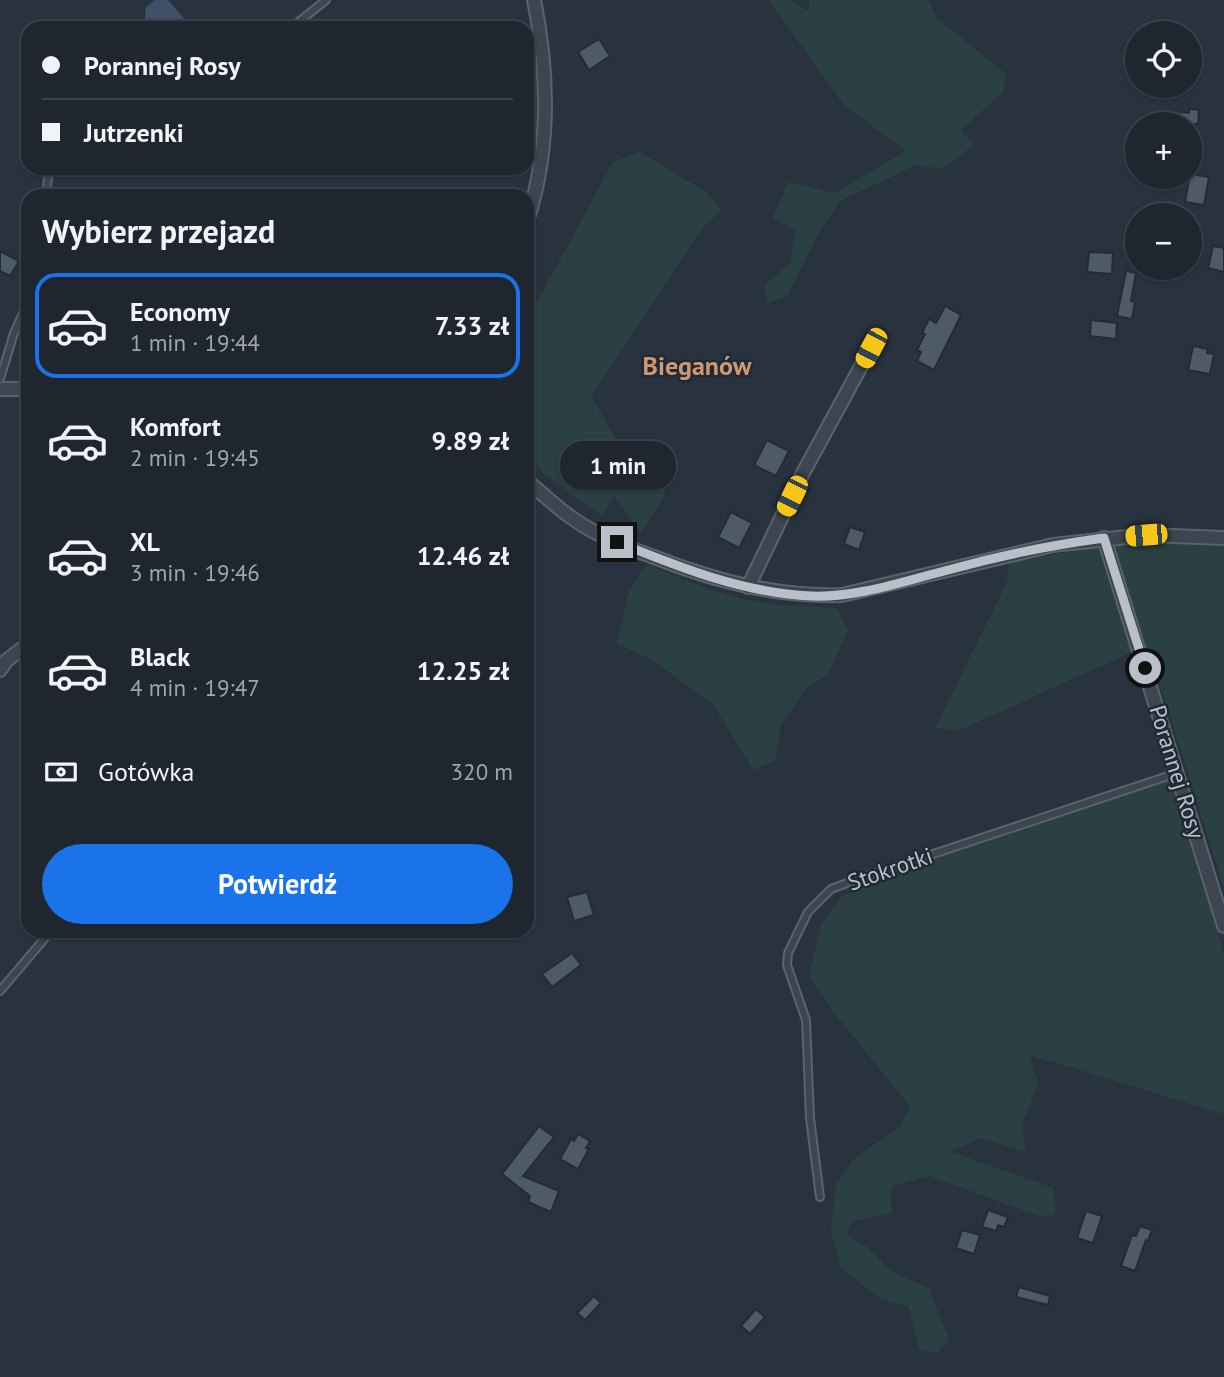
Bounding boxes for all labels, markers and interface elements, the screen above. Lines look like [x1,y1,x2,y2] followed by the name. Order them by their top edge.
[1125,21,1202,280] map controls
[1125,21,1202,98] button: locate
[84,49,241,82] text: Porannej Rosy
[1125,112,1202,189] button: +
[84,116,184,149] text: Jutrzenki
[1125,203,1202,280] button: −
[42,210,275,252] text: Wybierz przejazd
[46,294,109,357] icon: car
[130,295,230,328] text: Economy
[435,309,509,342] text: 7.33 zł
[852,325,891,371] car
[130,328,260,357] text: 1 min · 19:44
[643,349,752,382] district label: Bieganów
[46,409,109,472] icon: car
[130,410,221,443] text: Komfort
[432,424,509,457] text: 9.89 zł
[559,440,675,490] callout: 1 min
[130,443,260,472] text: 2 min · 19:45
[590,451,646,480] text: 1 min
[774,473,811,519] car
[1125,523,1168,547] car
[46,524,109,587] icon: car
[130,525,160,558] text: XL
[601,526,633,558] route end
[417,539,509,572] text: 12.46 zł
[130,558,260,587] text: 3 min · 19:46
[46,639,109,702] icon: car
[130,640,190,673] text: Black
[1129,652,1161,684] route start
[417,654,509,687] text: 12.25 zł
[130,673,260,702] text: 4 min · 19:47
[1143,702,1212,842] street label: Porannej Rosy
[42,753,80,791] icon: cash
[98,755,195,788] text: Gotówka
[451,757,513,786] text: 320 m
[843,840,936,897] street label: Stokrotki
[42,844,513,924] button: Potwierdź

